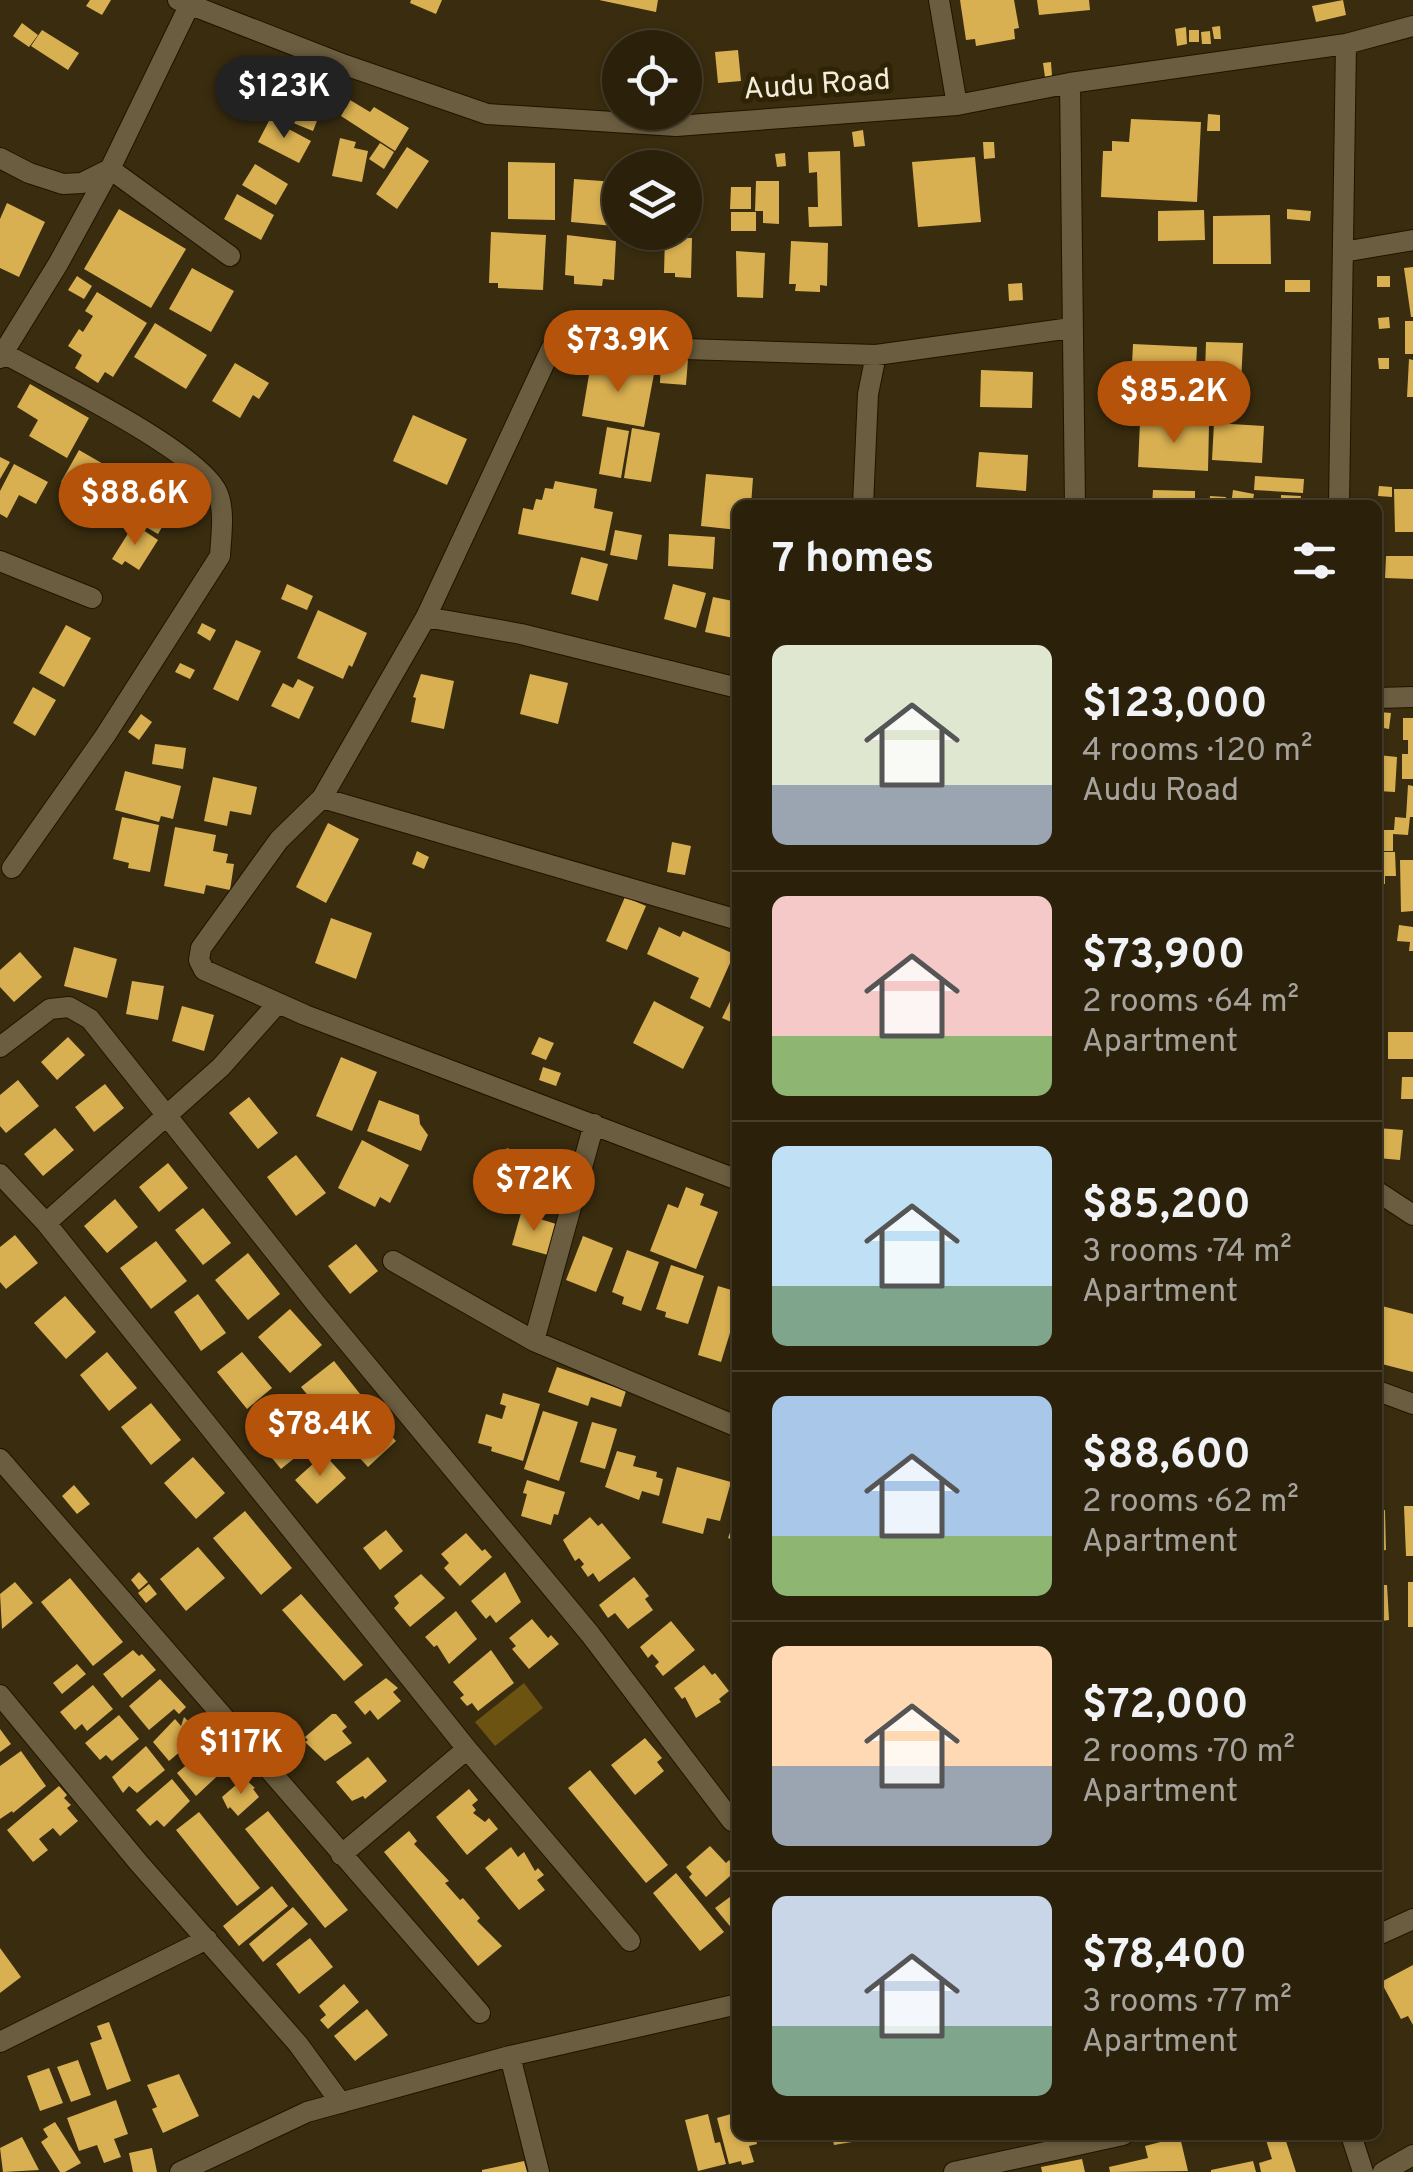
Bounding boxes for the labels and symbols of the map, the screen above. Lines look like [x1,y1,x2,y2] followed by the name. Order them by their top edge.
[214,56,354,141] pin: $123K
[742,62,892,110] street label: Audu Road
[537,310,699,395] pin: $73.9K
[1093,361,1255,446] pin: $85.2K
[54,463,216,548] pin: $88.6K
[475,1149,593,1234] pin: $72K
[239,1394,401,1479] pin: $78.4K
[171,1712,311,1797] pin: $117K

